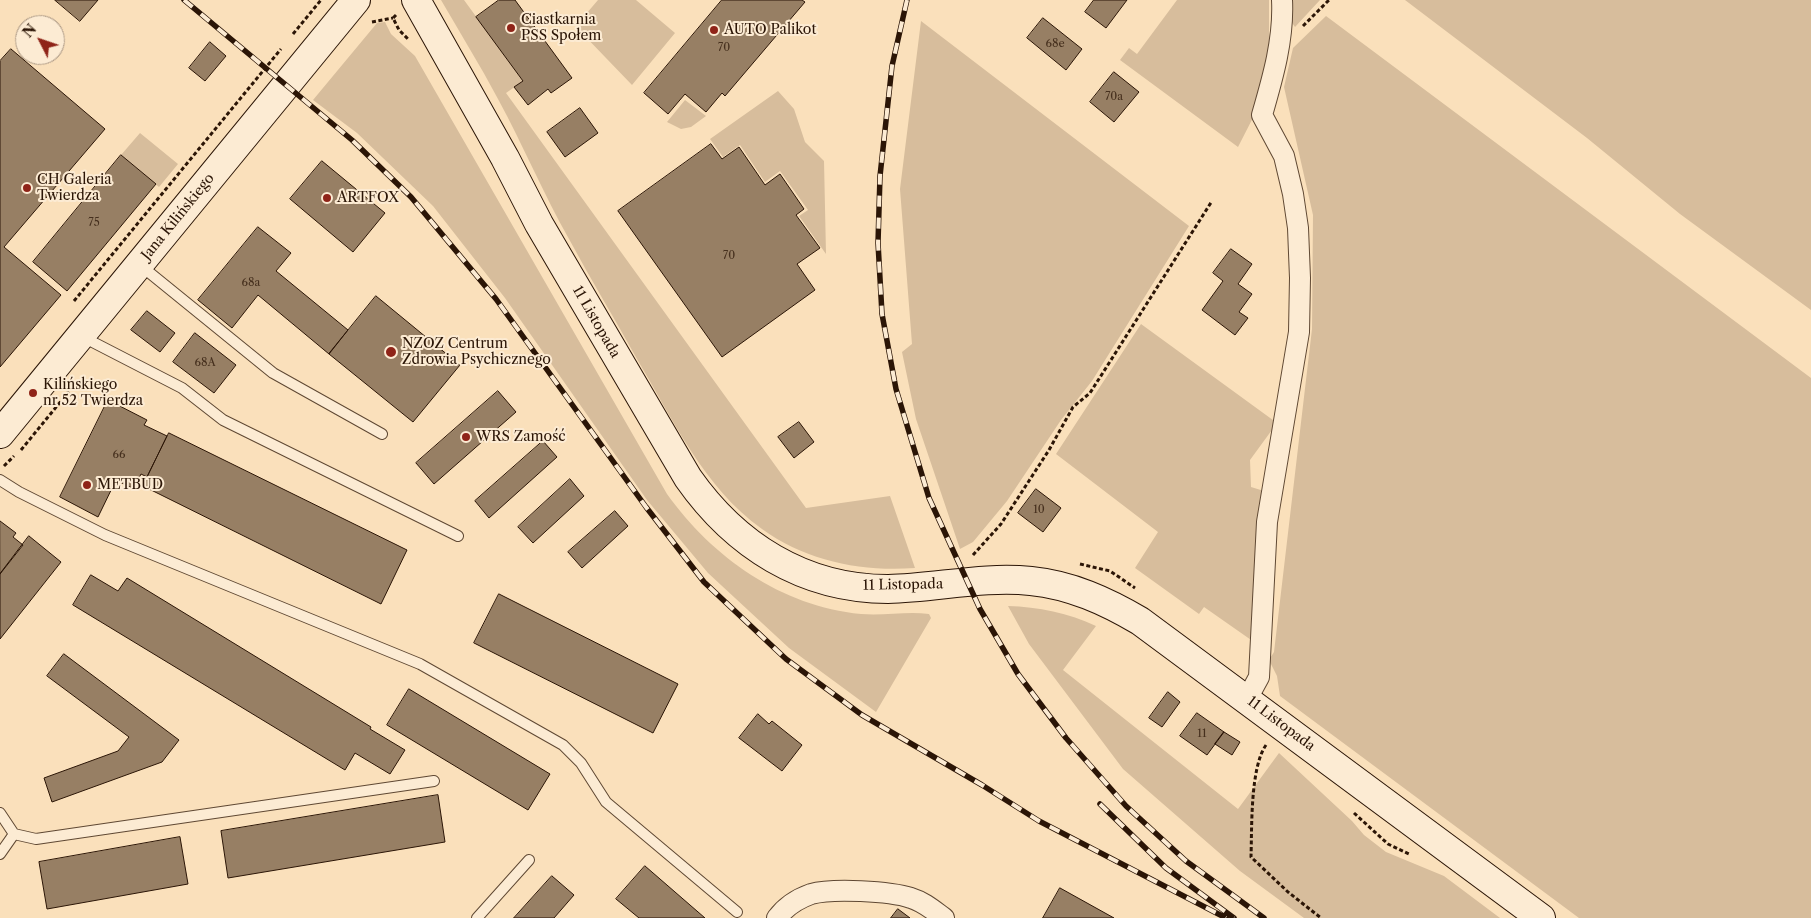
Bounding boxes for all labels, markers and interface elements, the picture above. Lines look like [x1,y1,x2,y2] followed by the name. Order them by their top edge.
[521,12,601,44] place label: Ciastkarnia PSS Społem
[15,15,65,65] north arrow
[19,20,40,41] text: N
[505,22,517,34] marker: Ciastkarnia PSS Społem
[724,22,816,38] place label: AUTO Palikot
[708,24,720,36] marker: AUTO Palikot
[1045,37,1065,51] house number: 68e
[718,41,730,55] house number: 70
[1105,90,1123,104] house number: 70a
[138,170,218,264] street label: Jana Kilińskiego
[37,172,112,204] place label: CH Galeria Twierdza
[21,182,33,194] marker: CH Galeria Twierdza
[337,190,399,206] place label: ARTFOX
[321,192,333,204] marker: ARTFOX
[88,216,100,230] house number: 75
[723,249,735,263] house number: 70
[242,276,260,290] house number: 68a
[569,283,623,361] street label: 11 Listopada
[402,336,551,368] place label: NZOZ Centrum Zdrowia Psychicznego
[384,345,398,359] marker: NZOZ Centrum Zdrowia Psychicznego
[194,356,216,370] house number: 68A
[43,377,143,410] place label: Kilińskiego nr 52 Twierdza
[27,387,39,399] marker: Kilińskiego nr 52 Twierdza
[476,429,566,445] place label: WRS Zamość
[460,431,472,443] marker: WRS Zamość
[113,448,125,462] house number: 66
[97,477,163,493] place label: METBUD
[81,479,93,491] marker: METBUD
[1033,503,1045,517] house number: 10
[863,576,943,594] street label: 11 Listopada
[1244,693,1318,755] street label: 11 Listopada
[1197,727,1207,741] house number: 11

